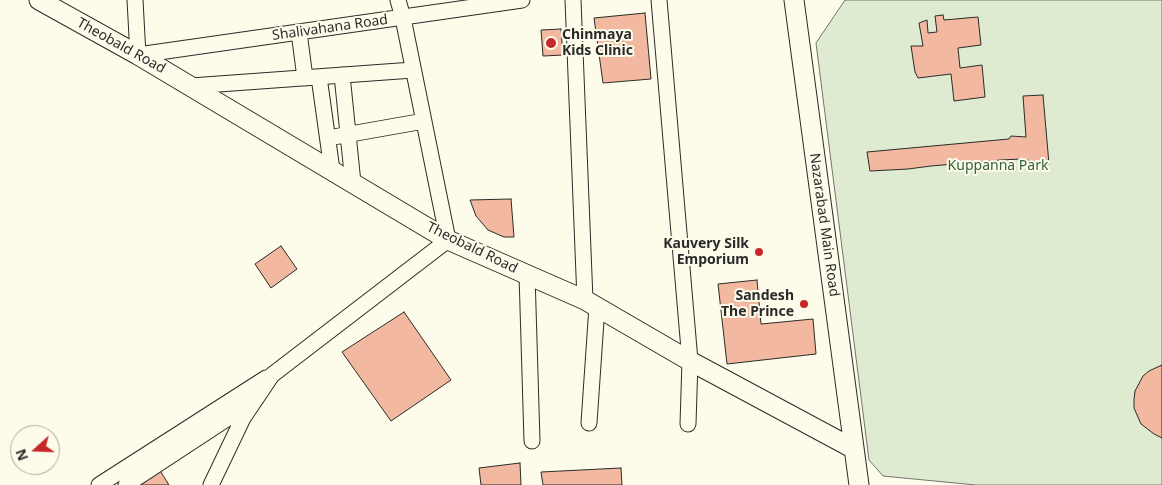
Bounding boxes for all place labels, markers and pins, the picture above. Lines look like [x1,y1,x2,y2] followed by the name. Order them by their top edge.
[562,27,633,59] place label: Chinmaya Kids Clinic
[544,36,558,50] marker: Chinmaya Kids Clinic
[663,236,749,268] place label: Kauvery Silk Emporium
[753,246,765,258] marker: Kauvery Silk Emporium
[721,288,794,321] place label: Sandesh The Prince
[798,298,810,310] marker: Sandesh The Prince

